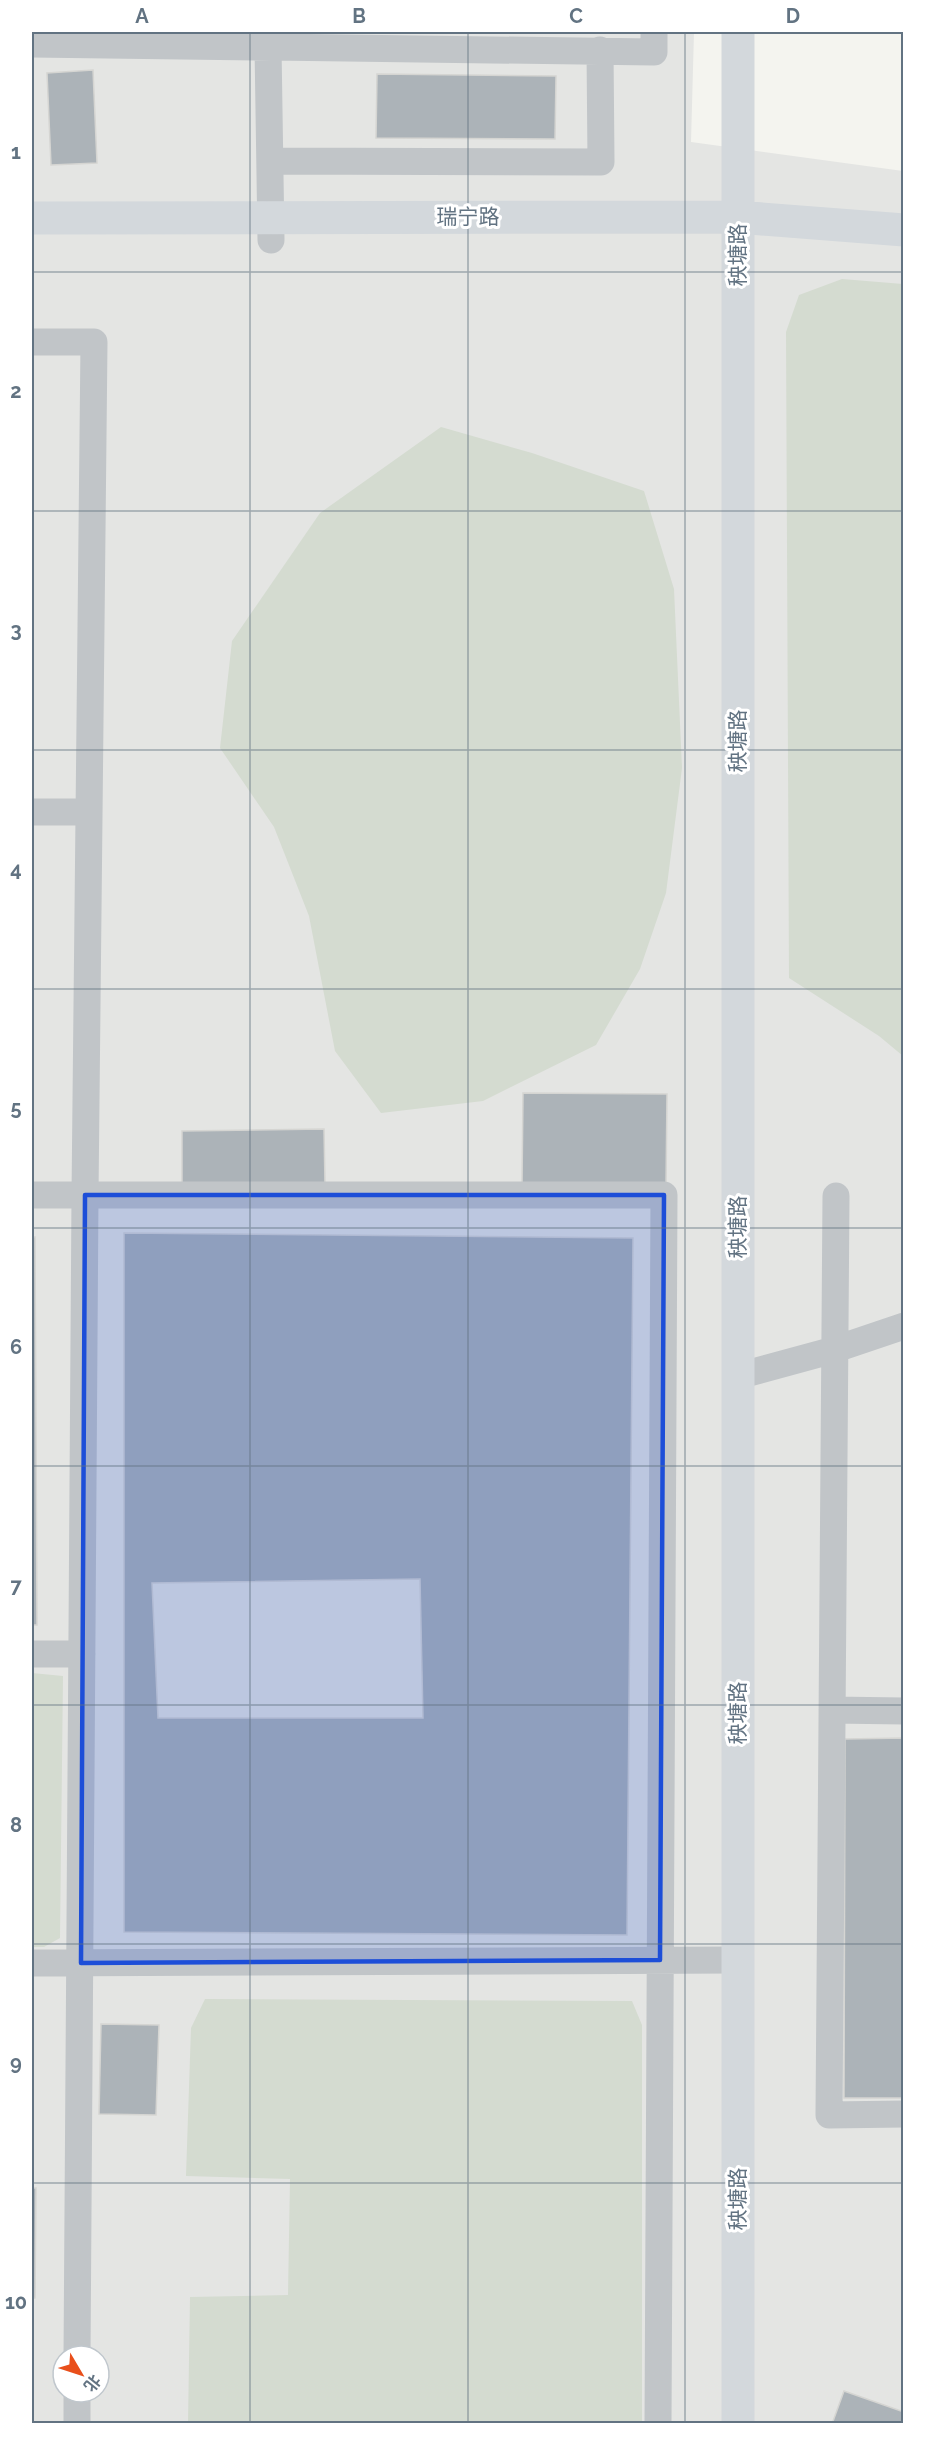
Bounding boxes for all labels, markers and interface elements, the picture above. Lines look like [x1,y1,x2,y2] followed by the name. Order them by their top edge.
[135,4,149,28] text: A
[352,4,366,28] text: B
[569,4,583,28] text: C
[786,4,800,28] text: D
[11,140,21,164] text: 1
[437,204,500,229] street label: 瑞宁路
[725,224,750,287] street label: 秧塘路
[10,379,22,403] text: 2
[10,618,22,642] text: 3
[725,710,750,773] street label: 秧塘路
[10,857,22,881] text: 4
[10,1096,22,1120] text: 5
[725,1196,750,1259] street label: 秧塘路
[10,1335,22,1359] text: 6
[10,1574,22,1598] text: 7
[725,1682,750,1745] street label: 秧塘路
[10,1813,22,1837] text: 8
[10,2051,22,2075] text: 9
[725,2168,750,2231] street label: 秧塘路
[5,2290,27,2314] text: 10
[51,2344,111,2404] north arrow
[80,2371,105,2395] text: 北

